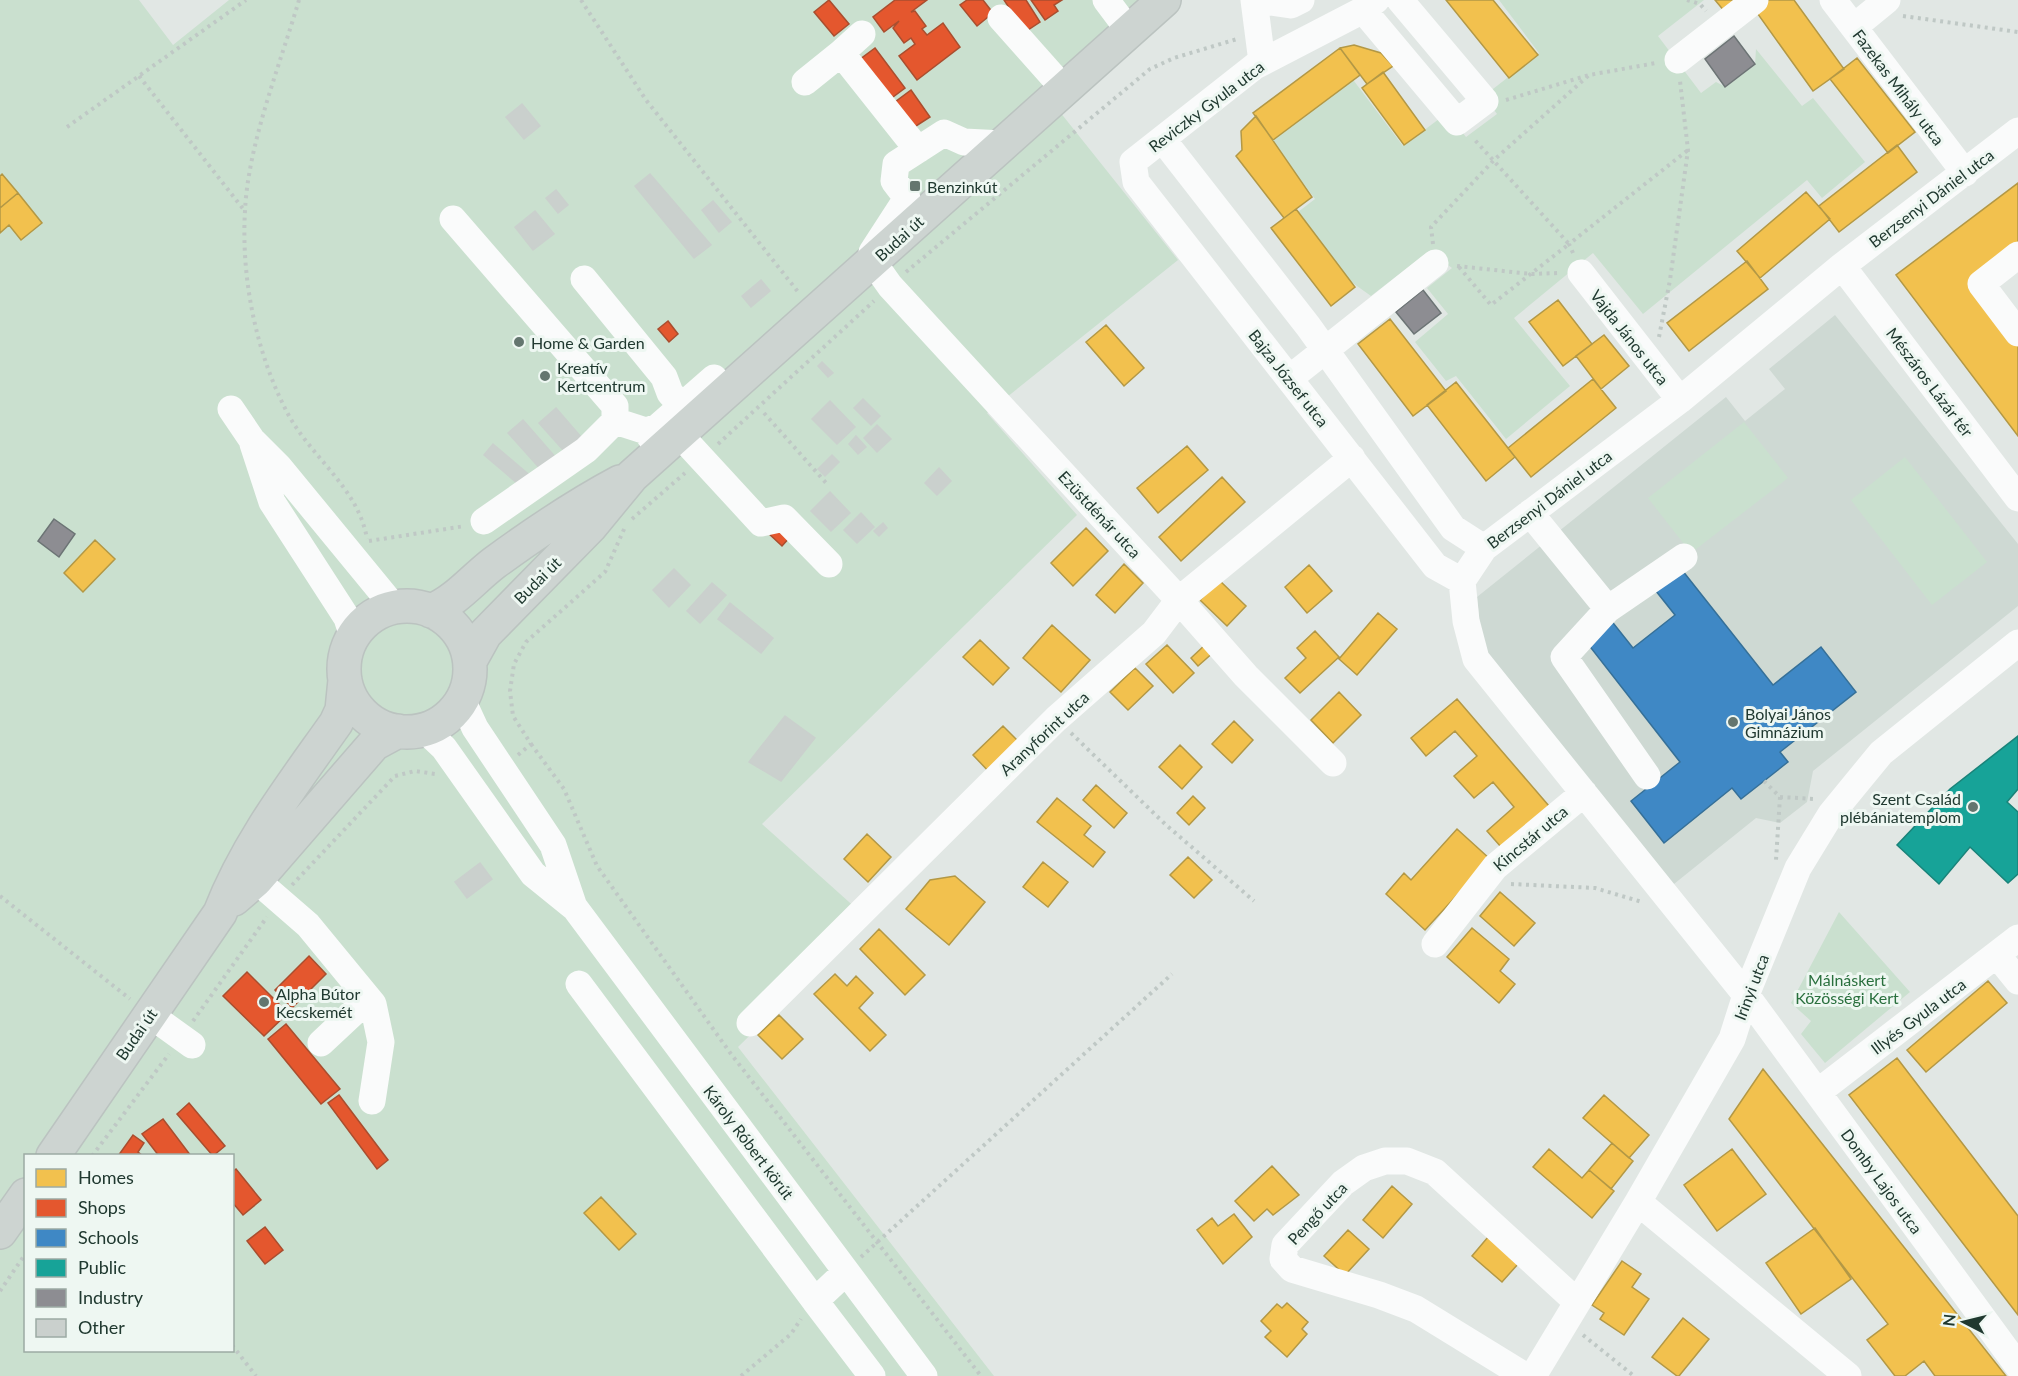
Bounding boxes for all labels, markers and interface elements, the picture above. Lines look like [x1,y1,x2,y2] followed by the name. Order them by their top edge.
[1849,25,1949,149] street label: Fazekas Mihály utca
[1145,56,1267,156] street label: Reviczky Gyula utca
[1865,145,1997,251] street label: Berzsenyi Dániel utca
[927,177,998,196] place label: Benzinkút
[908,179,922,193] marker: Benzinkút
[871,211,927,265] street label: Budai út
[1587,286,1673,388] street label: Vajda János utca
[1883,324,1977,440] street label: Mészáros Lázár tér
[1245,326,1333,430] street label: Bajza József utca
[531,333,645,352] place label: Home & Garden
[512,335,526,349] marker: Home & Garden
[557,358,645,395] place label: Kreatív Kertcentrum
[538,369,552,383] marker: Kreatív Kertcentrum
[1483,446,1615,552] street label: Berzsenyi Dániel utca
[1055,467,1145,561] street label: Ezüstdénár utca
[510,552,565,607] street label: Budai út
[996,687,1092,779] street label: Aranyforint utca
[1745,704,1831,741] place label: Bolyai János Gimnázium
[1726,715,1740,729] marker: Bolyai János Gimnázium
[1840,789,1961,826] place label: Szent Család plébániatemplom
[1966,800,1980,814] marker: Szent Család plébániatemplom
[1489,801,1571,875] street label: Kincstár utca
[1730,951,1772,1023] street label: Irinyi utca
[1795,970,1899,1007] park label: Málnáskert Közösségi Kert
[1867,974,1969,1058] street label: Illyés Gyula utca
[276,984,360,1021] place label: Alpha Bútor Kecskemét
[257,995,271,1009] marker: Alpha Bútor Kecskemét
[111,1004,161,1063] street label: Budai út
[700,1081,798,1203] street label: Károly Róbert körút
[1837,1125,1927,1237] street label: Domby Lajos utca
[24,1154,234,1352] legend
[78,1166,134,1188] text: Homes
[1283,1178,1351,1248] street label: Pengő utca
[78,1196,126,1218] text: Shops
[78,1226,139,1248] text: Schools
[78,1256,126,1278] text: Public
[78,1286,144,1308] text: Industry
[1934,1292,1994,1352] north arrow
[1938,1313,1959,1327] text: N
[78,1316,125,1338] text: Other

